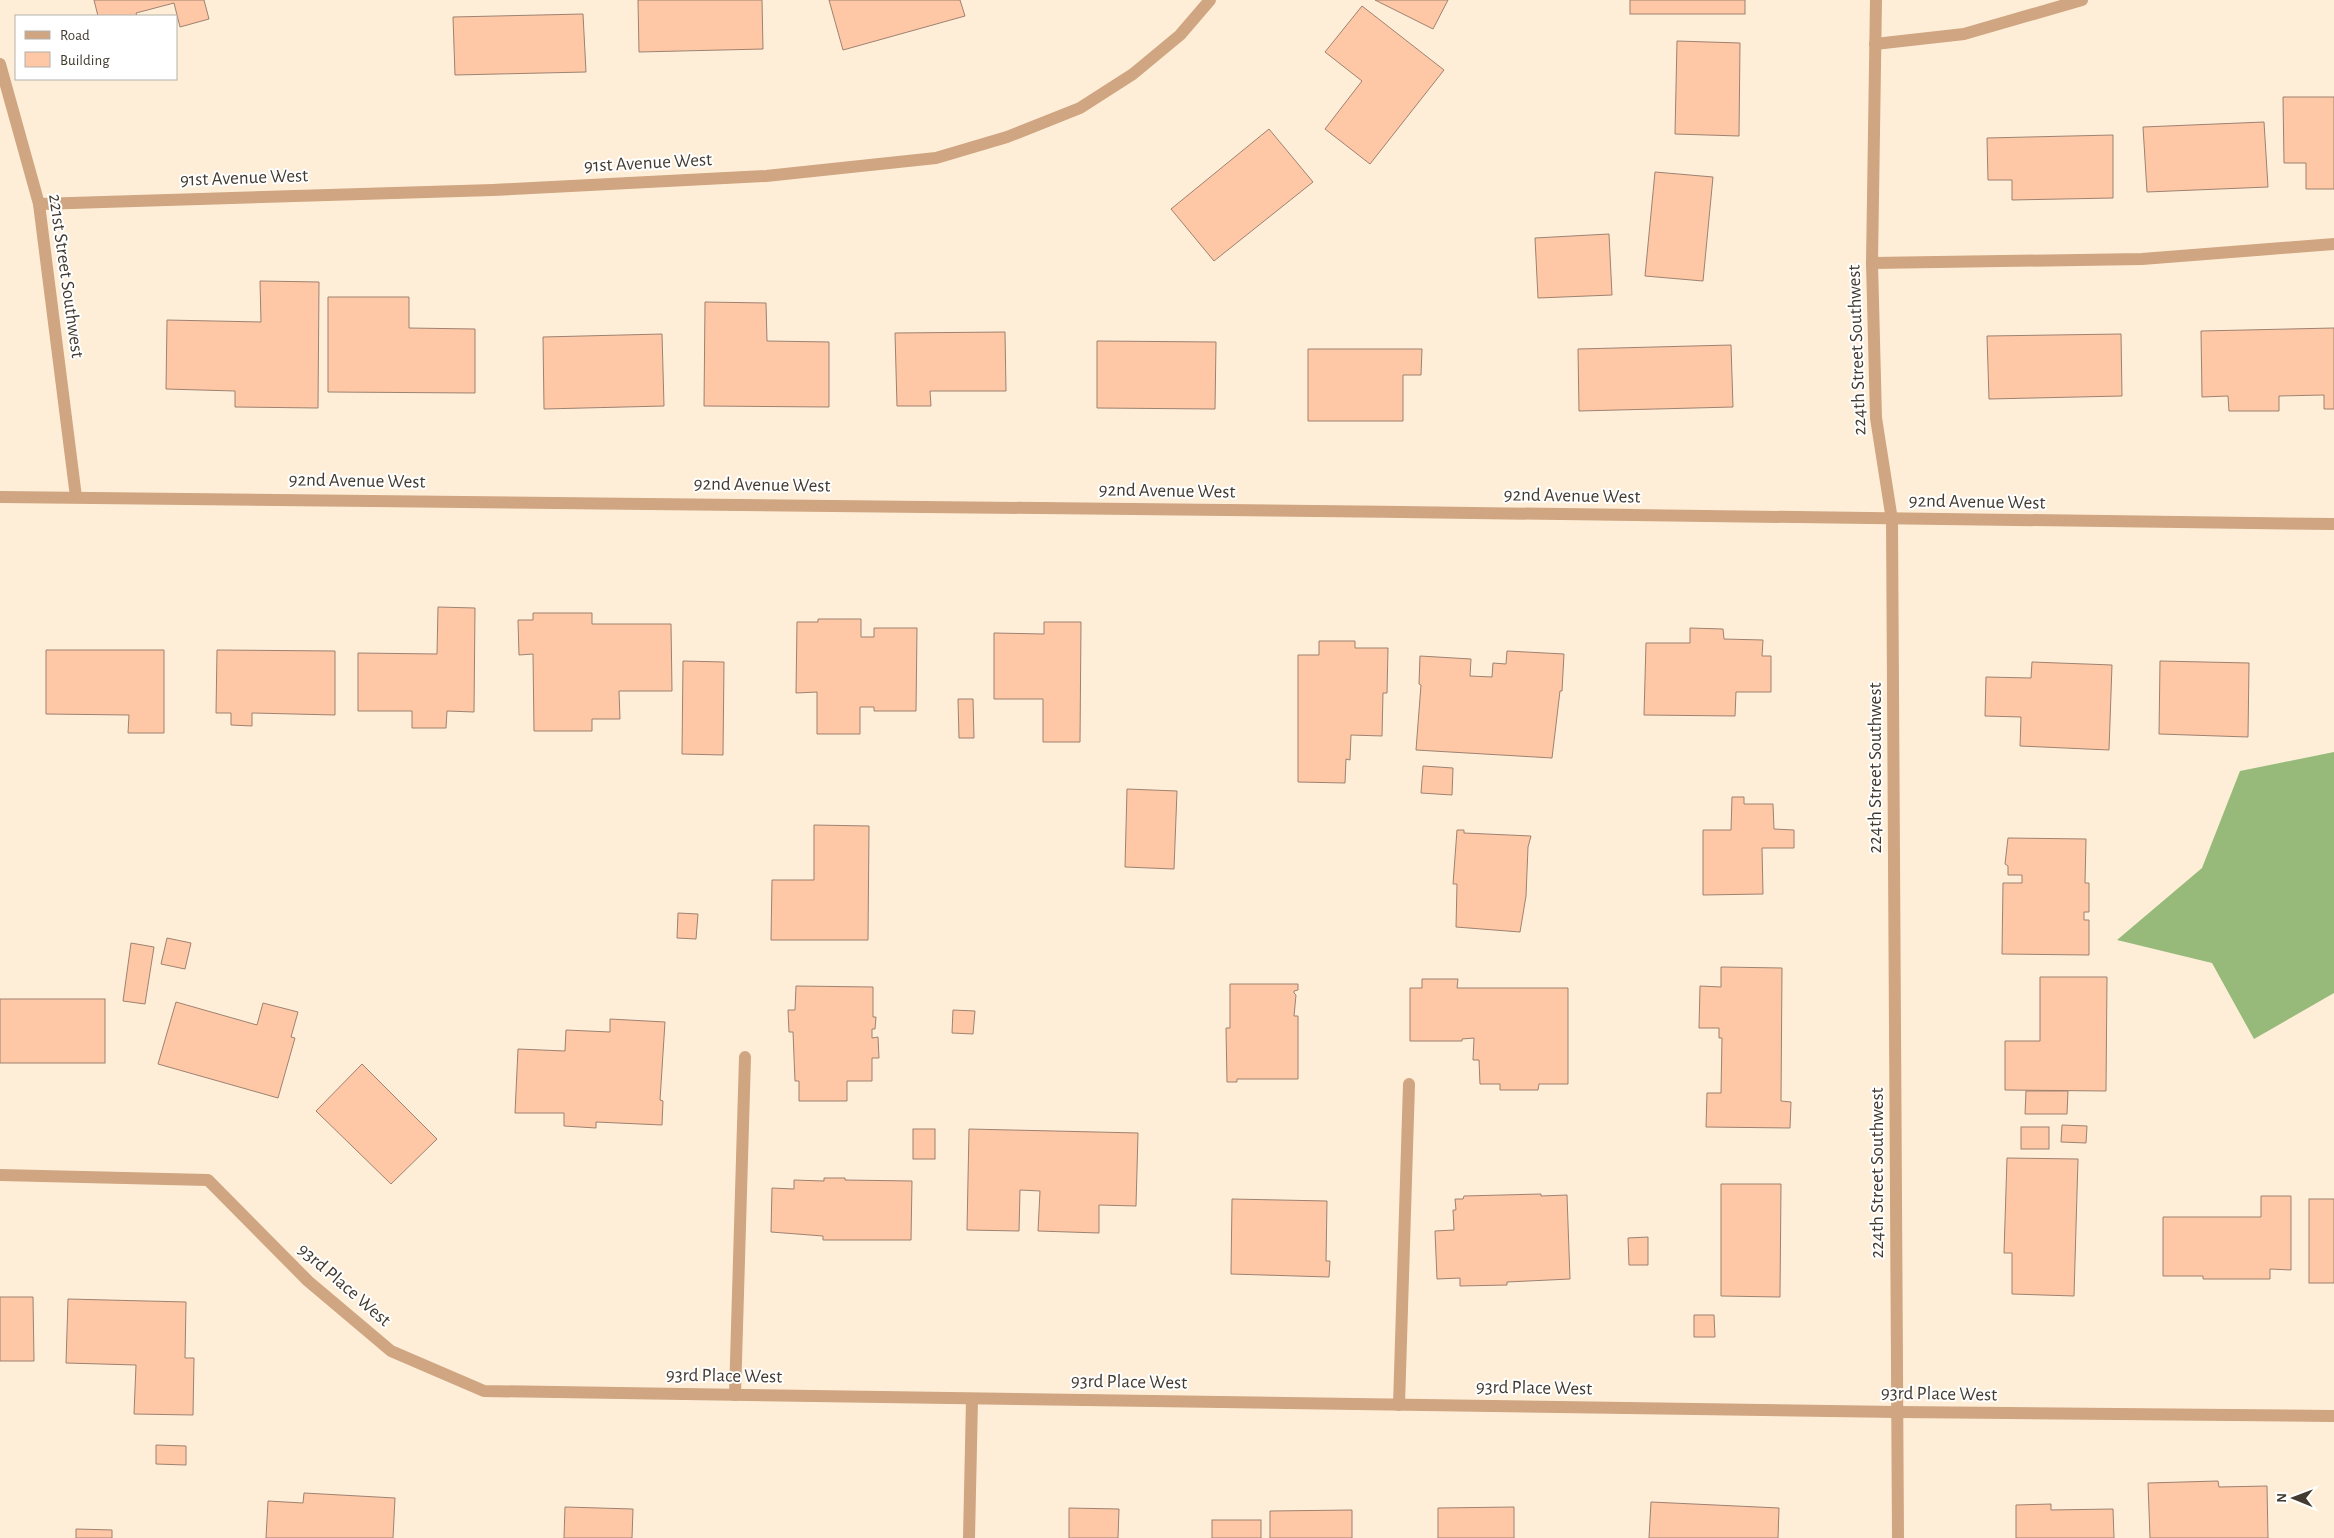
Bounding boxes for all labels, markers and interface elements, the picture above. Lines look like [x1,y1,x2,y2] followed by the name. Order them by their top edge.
[15,15,178,80] legend
[60,28,90,43] text: Road
[60,53,110,68] text: Building
[583,150,713,176] street label: 91st Avenue West
[180,166,308,190] street label: 91st Avenue West
[45,193,87,359] street label: 221st Street Southwest
[1845,264,1869,436] street label: 224th Street Southwest
[288,470,426,492] street label: 92nd Avenue West
[693,474,831,496] street label: 92nd Avenue West
[1098,480,1236,502] street label: 92nd Avenue West
[1503,485,1641,507] street label: 92nd Avenue West
[1908,491,2046,513] street label: 92nd Avenue West
[1866,683,1885,853] street label: 224th Street Southwest
[1868,1088,1887,1258] street label: 224th Street Southwest
[294,1240,394,1330] street label: 93rd Place West
[666,1365,782,1387] street label: 93rd Place West
[1071,1371,1187,1393] street label: 93rd Place West
[1476,1377,1592,1399] street label: 93rd Place West
[1881,1383,1997,1405] street label: 93rd Place West
[2269,1473,2319,1523] north arrow
[2275,1493,2289,1503] text: N

